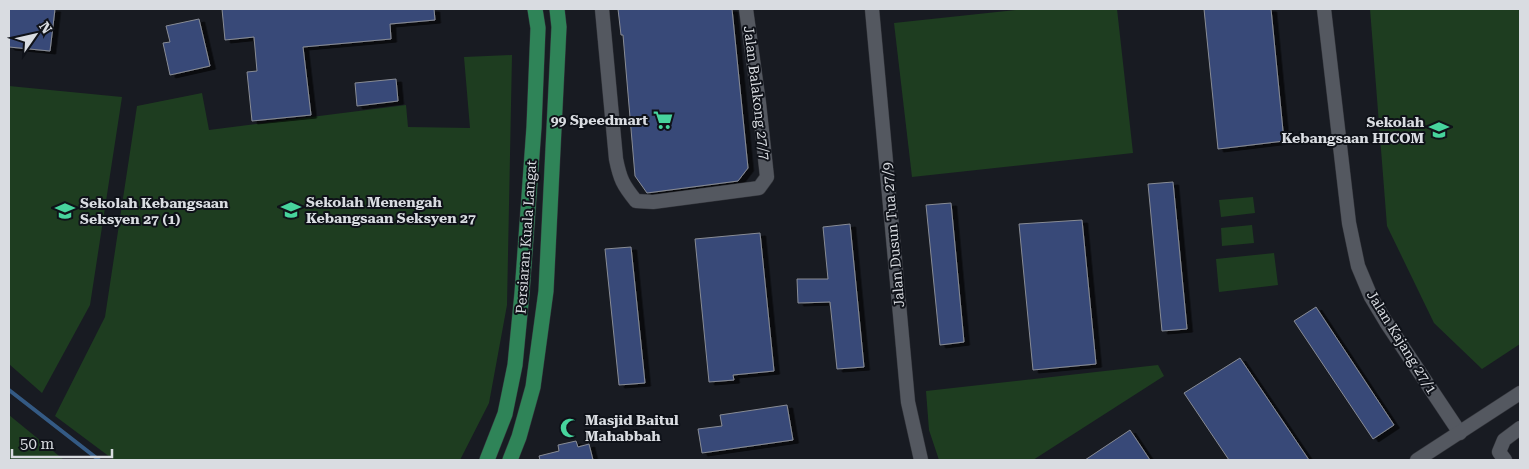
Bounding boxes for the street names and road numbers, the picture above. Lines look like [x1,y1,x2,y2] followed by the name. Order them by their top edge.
[741,25,773,161] street label: Jalan Balakong 27/7
[513,160,539,314] street label: Persiaran Kuala Langat
[879,162,907,308] street label: Jalan Dusun Tua 27/9
[1364,287,1440,397] street label: Jalan Kajang 27/1

